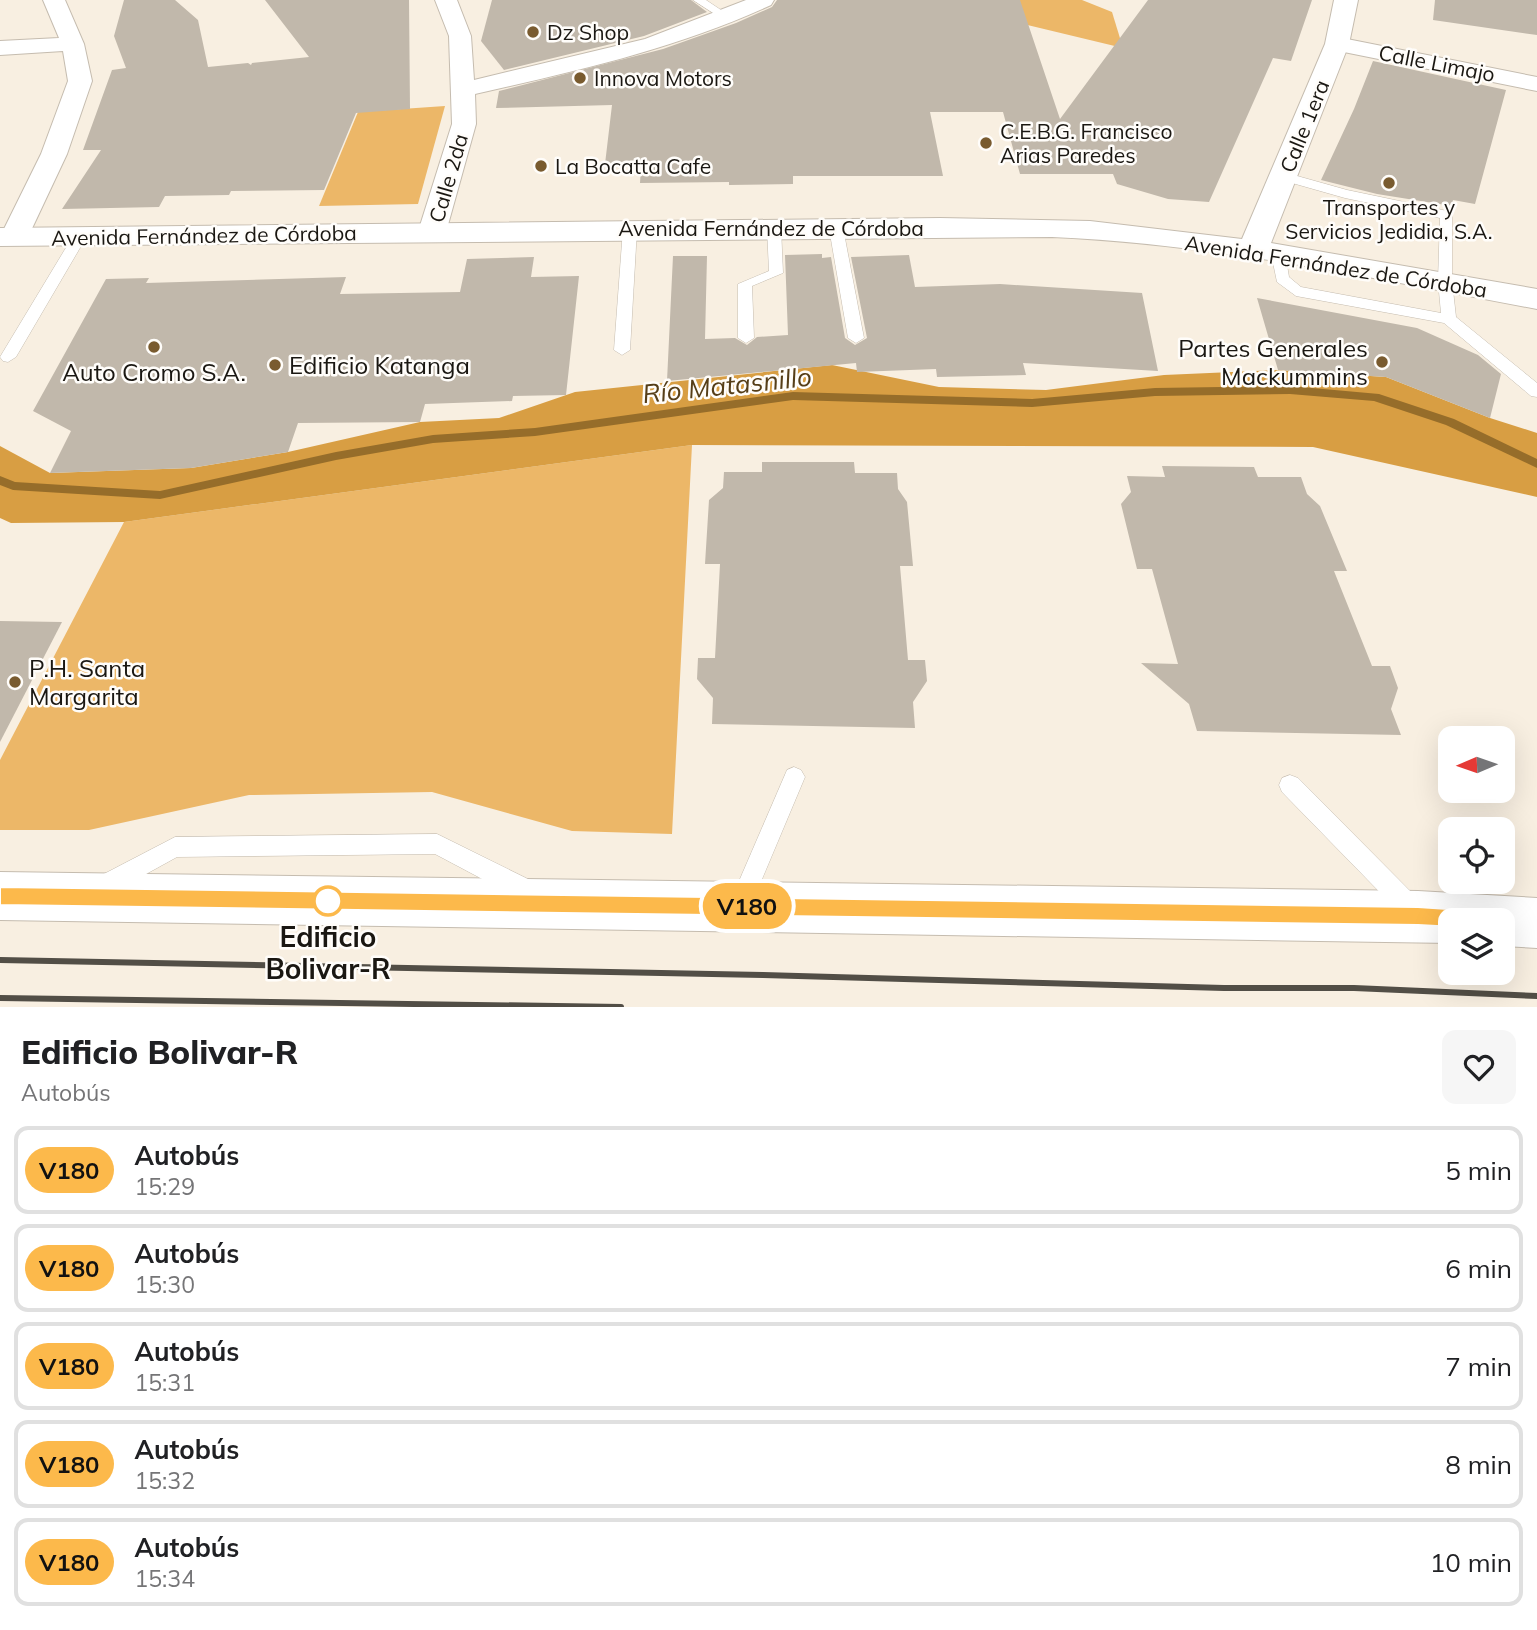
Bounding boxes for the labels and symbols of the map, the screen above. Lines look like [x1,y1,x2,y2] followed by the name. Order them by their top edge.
[547,19,629,45] place label: Dz Shop
[525,24,541,40] marker: Dz Shop
[1377,39,1497,87] street label: Calle Limajo
[594,65,732,91] place label: Innova Motors
[572,70,588,86] marker: Innova Motors
[1274,76,1334,176] street label: Calle 1era
[1000,118,1172,168] place label: C.E.B.G. Francisco Arias Paredes
[423,131,473,225] street label: Calle 2da
[978,135,994,151] marker: C.E.B.G. Francisco Arias Paredes
[555,153,711,179] place label: La Bocatta Cafe
[533,158,549,174] marker: La Bocatta Cafe
[1381,175,1397,191] marker: Transportes y Servicios Jedidia, S.A.
[1285,194,1493,244] place label: Transportes y Servicios Jedidia, S.A.
[618,215,924,241] street label: Avenida Fernández de Córdoba
[51,219,357,251] street label: Avenida Fernández de Córdoba
[1183,229,1489,303] street label: Avenida Fernández de Córdoba
[1178,333,1368,391] place label: Partes Generales Mackummins
[146,339,162,355] marker: Auto Cromo S.A.
[289,350,470,380] place label: Edificio Katanga
[1374,354,1390,370] marker: Partes Generales Mackummins
[62,357,246,387] place label: Auto Cromo S.A.
[267,357,283,373] marker: Edificio Katanga
[641,360,813,410] water label: Río Matasnillo
[29,653,145,711] place label: P.H. Santa Margarita
[7,674,23,690] marker: P.H. Santa Margarita
[1438,726,1516,803] north arrow
[698,883,796,929] line badge: V180
[313,886,343,916] marker: Edificio Bolivar-R
[265,919,391,986] place label: Edificio Bolivar-R

